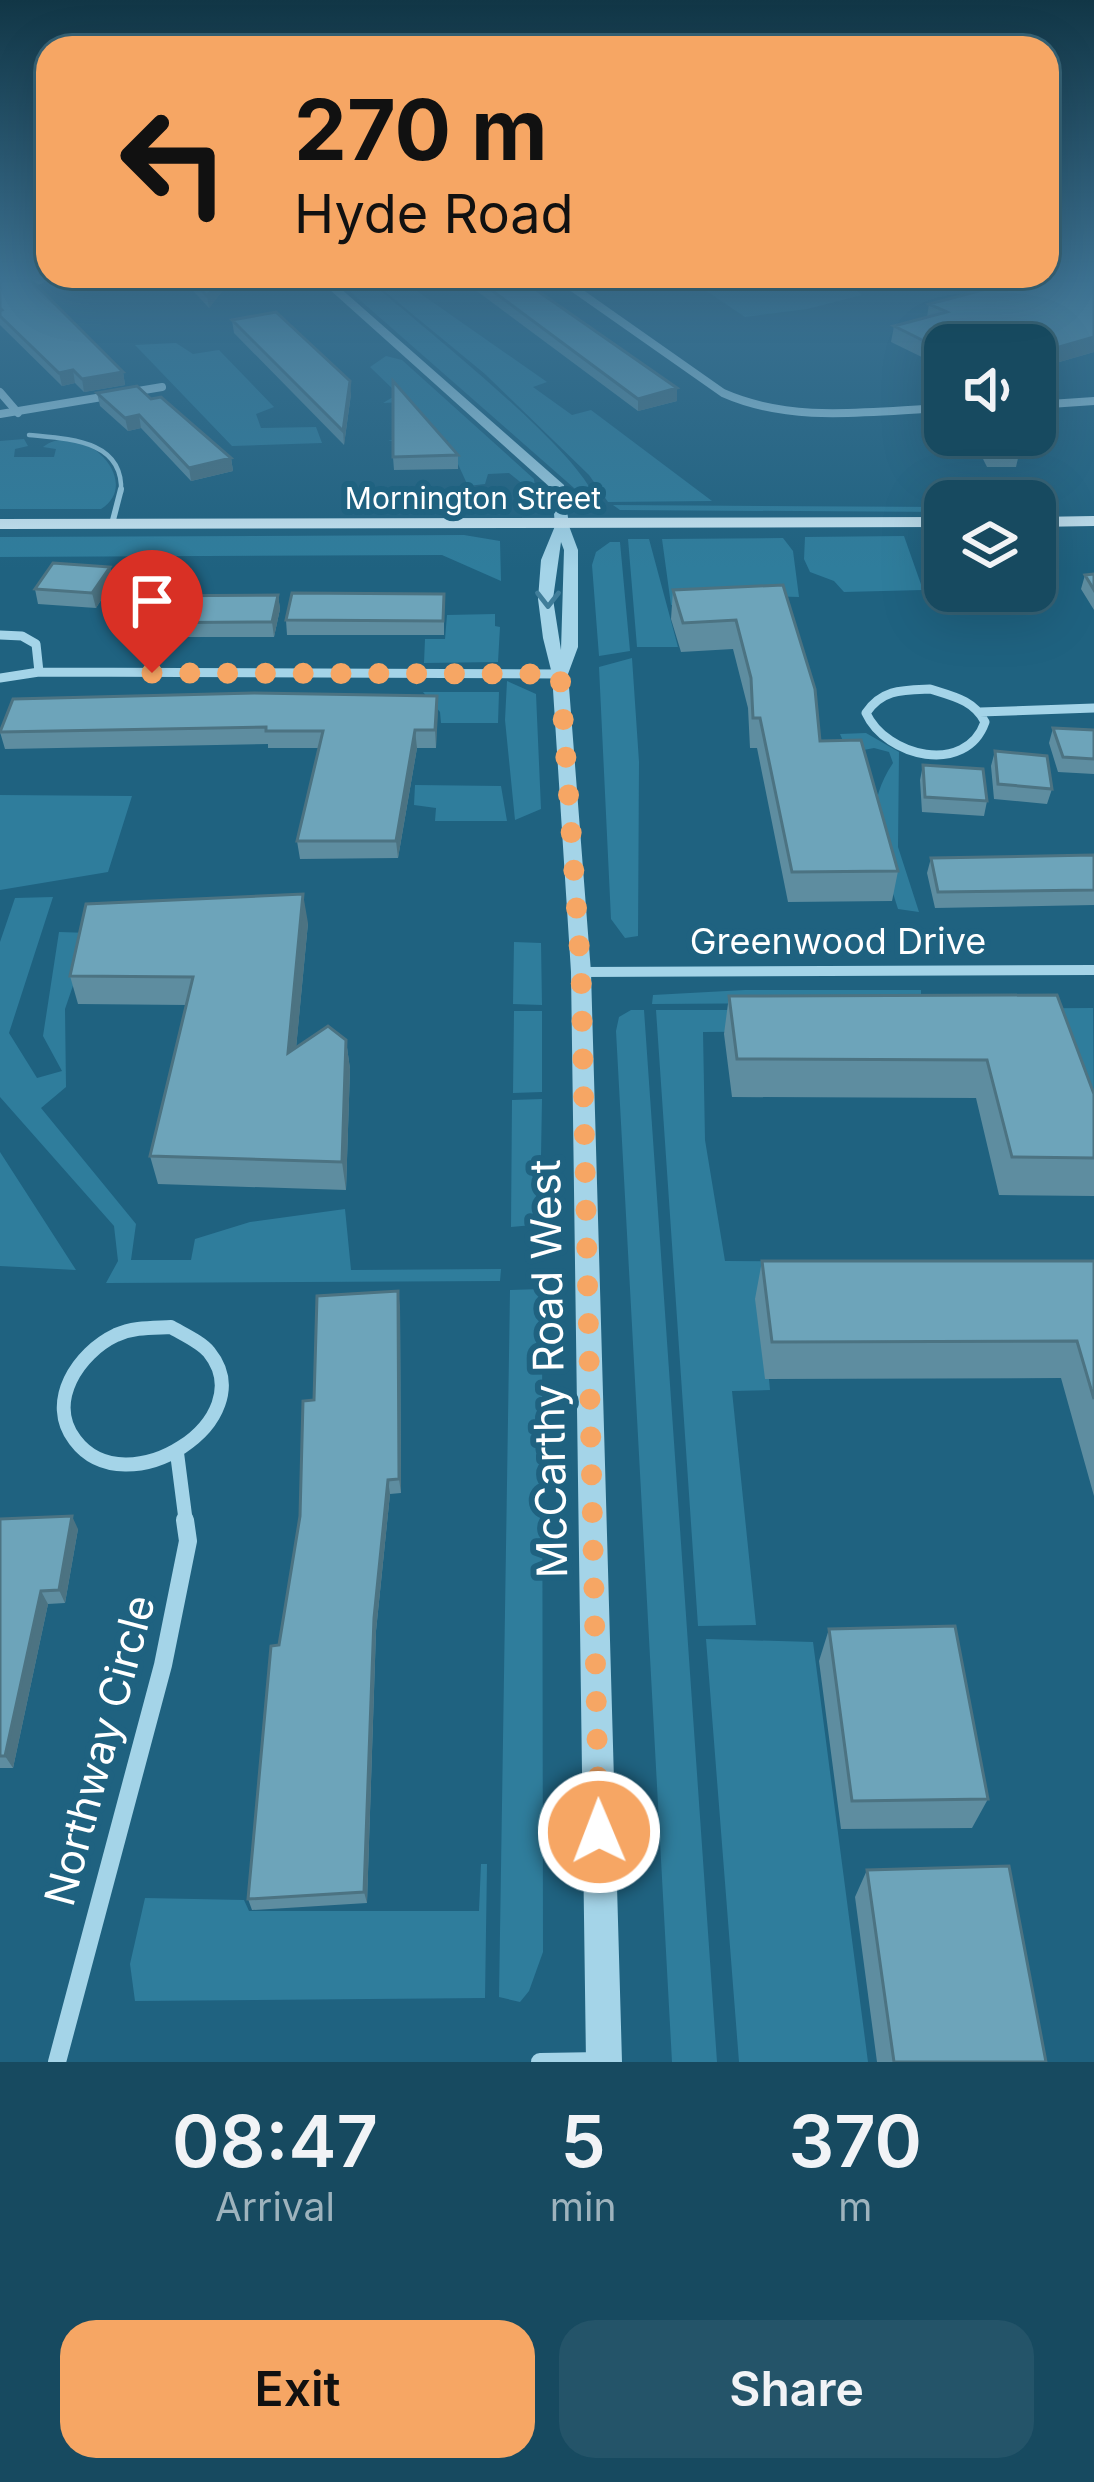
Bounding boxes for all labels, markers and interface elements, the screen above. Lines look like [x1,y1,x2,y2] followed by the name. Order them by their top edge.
[294,79,548,180] text: 270 m
[96,84,252,240] icon: left
[294,181,574,246] text: Hyde Road
[924,324,1056,612] map controls
[924,324,1056,456] button: sound
[345,480,601,516] street label: Mornington Street
[924,480,1056,612] button: layers
[101,550,203,673] pin
[119,568,185,634] icon: arrive
[535,591,561,609] one-way arrow
[690,919,986,963] street label: Greenwood Drive
[519,1159,577,1579] street label: McCarthy Road West
[33,1589,165,1911] street label: Northway Circle
[536,1769,662,1895] position arrow
[172,2097,378,2184] text: 08:47
[561,2097,606,2184] text: 5
[788,2097,922,2184] text: 370
[215,2183,335,2230] text: Arrival
[550,2183,616,2230] text: min
[838,2183,872,2230] text: m
[60,2320,535,2458] button: Exit
[559,2320,1034,2458] button: Share

